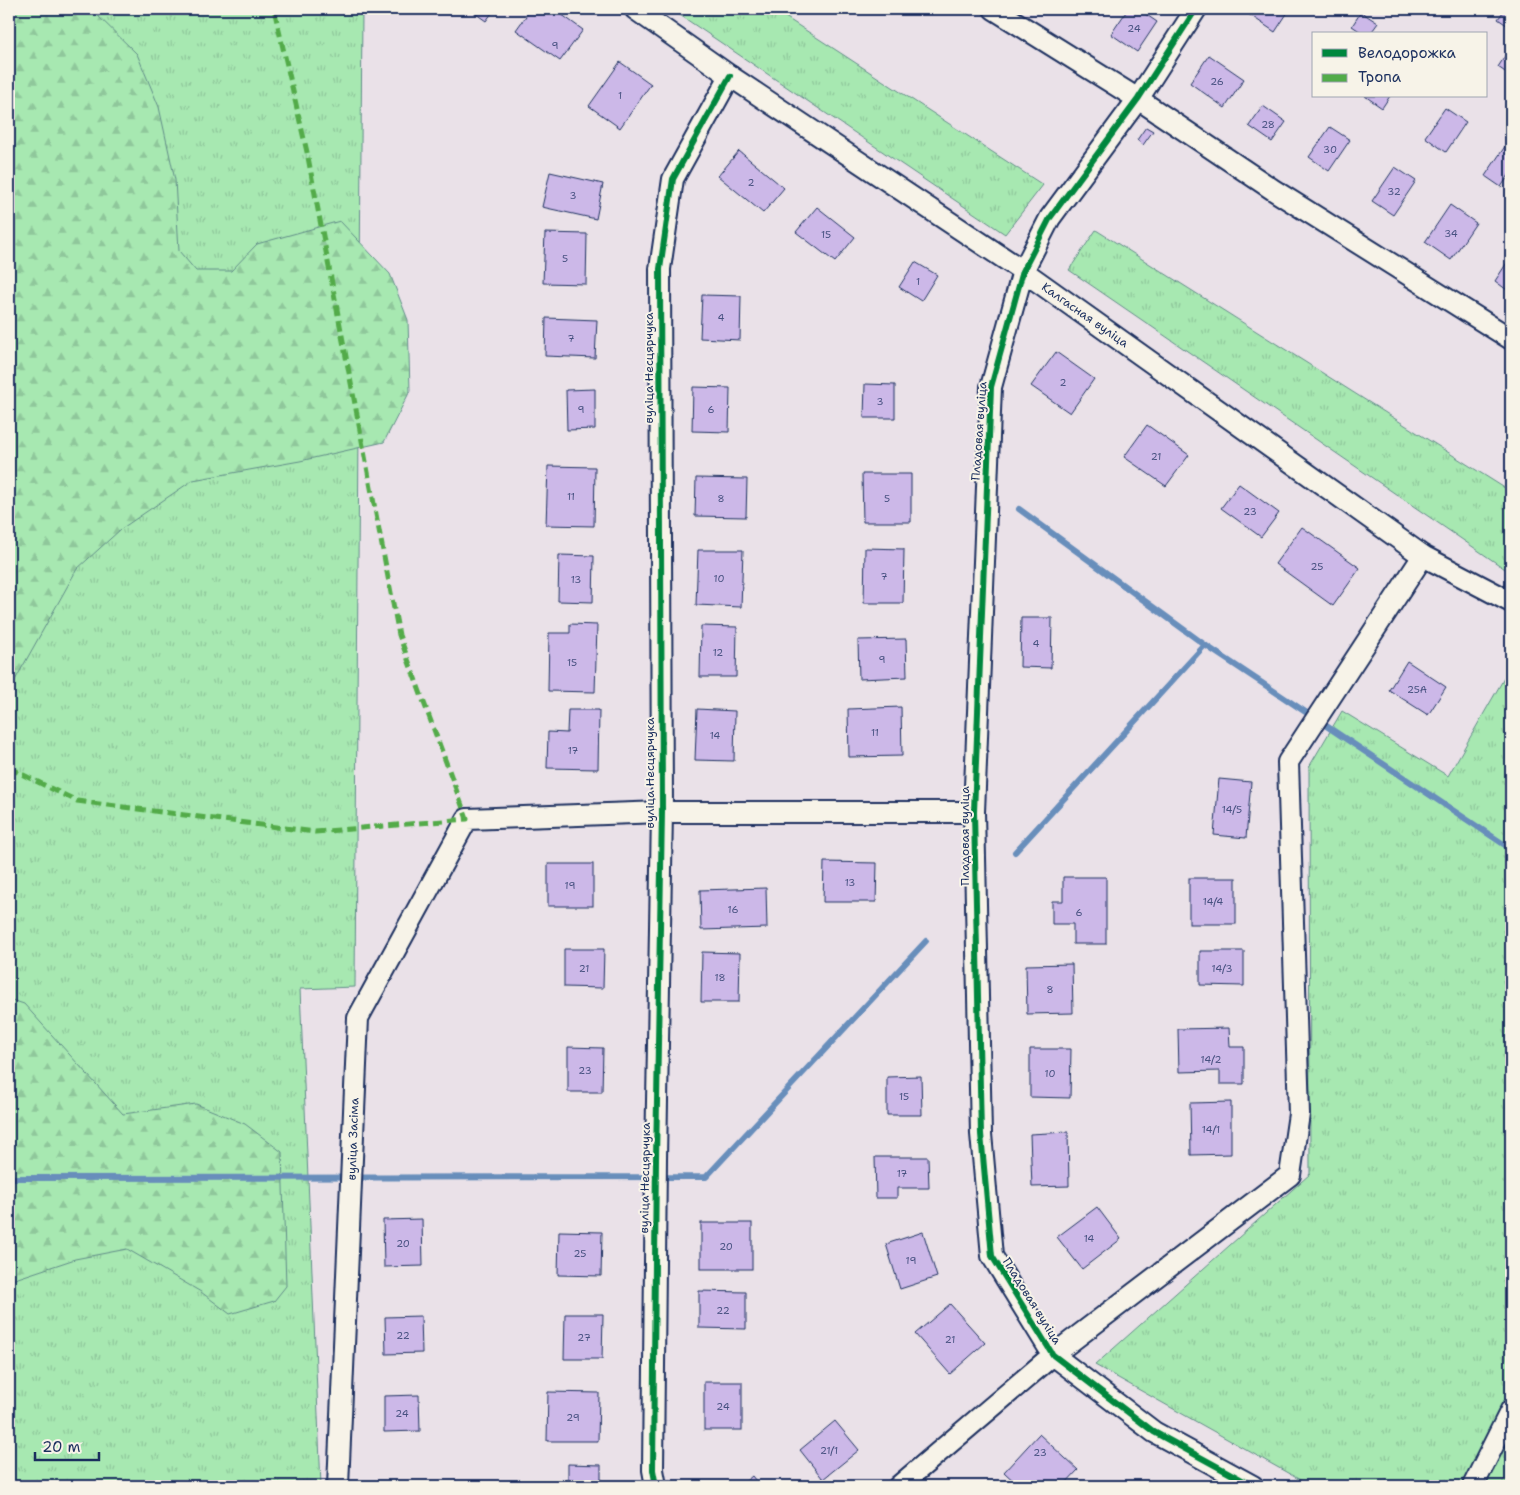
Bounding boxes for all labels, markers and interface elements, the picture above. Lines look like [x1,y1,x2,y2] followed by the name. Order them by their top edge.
[1127,22,1141,35] house number: 24
[1312,32,1488,98] legend
[552,39,559,52] house number: 9
[1358,43,1457,63] text: Велодорожка
[1358,67,1402,87] text: Тропа
[1210,75,1224,88] house number: 26
[618,89,622,102] house number: 1
[1261,118,1275,131] house number: 28
[1323,143,1337,156] house number: 30
[748,176,755,189] house number: 2
[1387,185,1401,198] house number: 32
[570,189,577,202] house number: 3
[1444,227,1458,240] house number: 34
[821,228,831,241] house number: 15
[562,252,568,265] house number: 5
[916,275,920,288] house number: 1
[1038,279,1132,351] street label: Калгасная вуліца
[718,311,725,324] house number: 4
[641,312,657,424] street label: вуліца Несцярчука
[568,332,575,345] house number: 7
[1060,376,1067,389] house number: 2
[968,380,990,481] street label: Пладовая вуліца
[877,395,884,408] house number: 3
[578,403,585,416] house number: 9
[708,403,715,416] house number: 6
[1151,450,1161,463] house number: 21
[567,490,575,503] house number: 11
[718,492,725,505] house number: 8
[884,492,890,505] house number: 5
[1243,505,1257,518] house number: 23
[1311,560,1323,573] house number: 25
[881,570,888,583] house number: 7
[714,572,724,585] house number: 10
[571,573,581,586] house number: 13
[1033,637,1040,650] house number: 4
[713,646,723,659] house number: 12
[879,653,886,666] house number: 9
[567,656,577,669] house number: 15
[1407,683,1427,696] house number: 25А
[642,717,658,829] street label: вуліца Несцярчука
[871,726,879,739] house number: 11
[710,729,720,742] house number: 14
[568,744,578,757] house number: 17
[957,786,973,886] street label: Пладовая вуліца
[1222,803,1242,816] house number: 14/5
[845,876,855,889] house number: 13
[565,879,575,892] house number: 19
[1203,895,1223,908] house number: 14/4
[728,903,738,916] house number: 16
[1076,906,1083,919] house number: 6
[579,962,589,975] house number: 21
[1211,962,1233,975] house number: 14/3
[714,971,726,984] house number: 18
[1047,983,1054,996] house number: 8
[1201,1053,1221,1066] house number: 14/2
[578,1064,592,1077] house number: 23
[1045,1067,1055,1080] house number: 10
[899,1090,909,1103] house number: 15
[344,1097,362,1181] street label: вуліца Засіма
[636,1122,654,1234] street label: вуліца Несцярчука
[1202,1123,1220,1136] house number: 14/1
[897,1167,907,1180] house number: 17
[1084,1232,1094,1245] house number: 14
[396,1237,410,1250] house number: 20
[719,1240,733,1253] house number: 20
[574,1247,586,1260] house number: 25
[906,1254,916,1267] house number: 19
[999,1255,1065,1348] street label: Пладовая вуліца
[716,1304,730,1317] house number: 22
[396,1329,410,1342] house number: 22
[577,1331,591,1344] house number: 27
[945,1333,955,1346] house number: 21
[716,1400,730,1413] house number: 24
[395,1407,409,1420] house number: 24
[566,1411,580,1424] house number: 29
[35,1430,99,1462] scale bar
[42,1437,81,1457] text: 20 m
[820,1444,838,1457] house number: 21/1
[1033,1446,1047,1459] house number: 23

